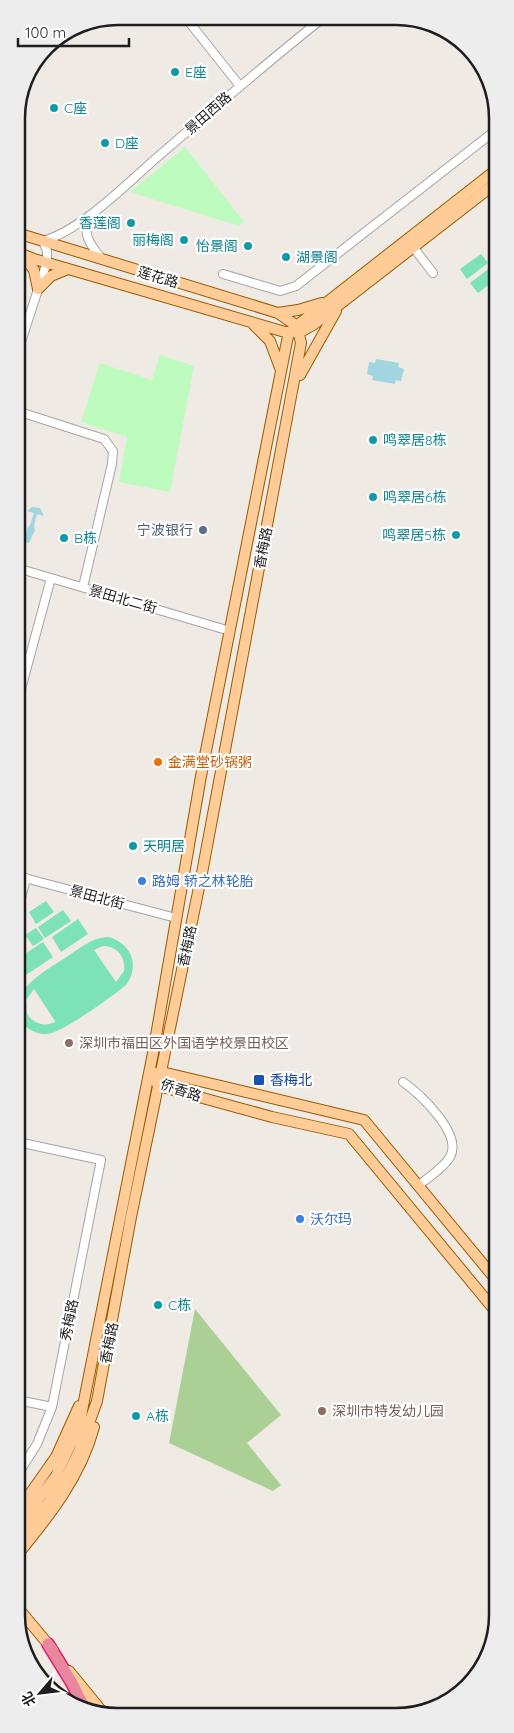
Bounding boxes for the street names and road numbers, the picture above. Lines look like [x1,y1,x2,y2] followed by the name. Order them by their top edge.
[181,88,235,138] street label: 景田西路
[135,262,181,292] street label: 莲花路
[250,526,276,570] street label: 香梅路
[87,581,159,617] street label: 景田北二街
[68,881,126,913] street label: 景田北街
[174,924,200,968] street label: 香梅路
[158,1075,204,1105] street label: 侨香路
[56,1298,82,1342] street label: 秀梅路
[96,1321,122,1365] street label: 香梅路

